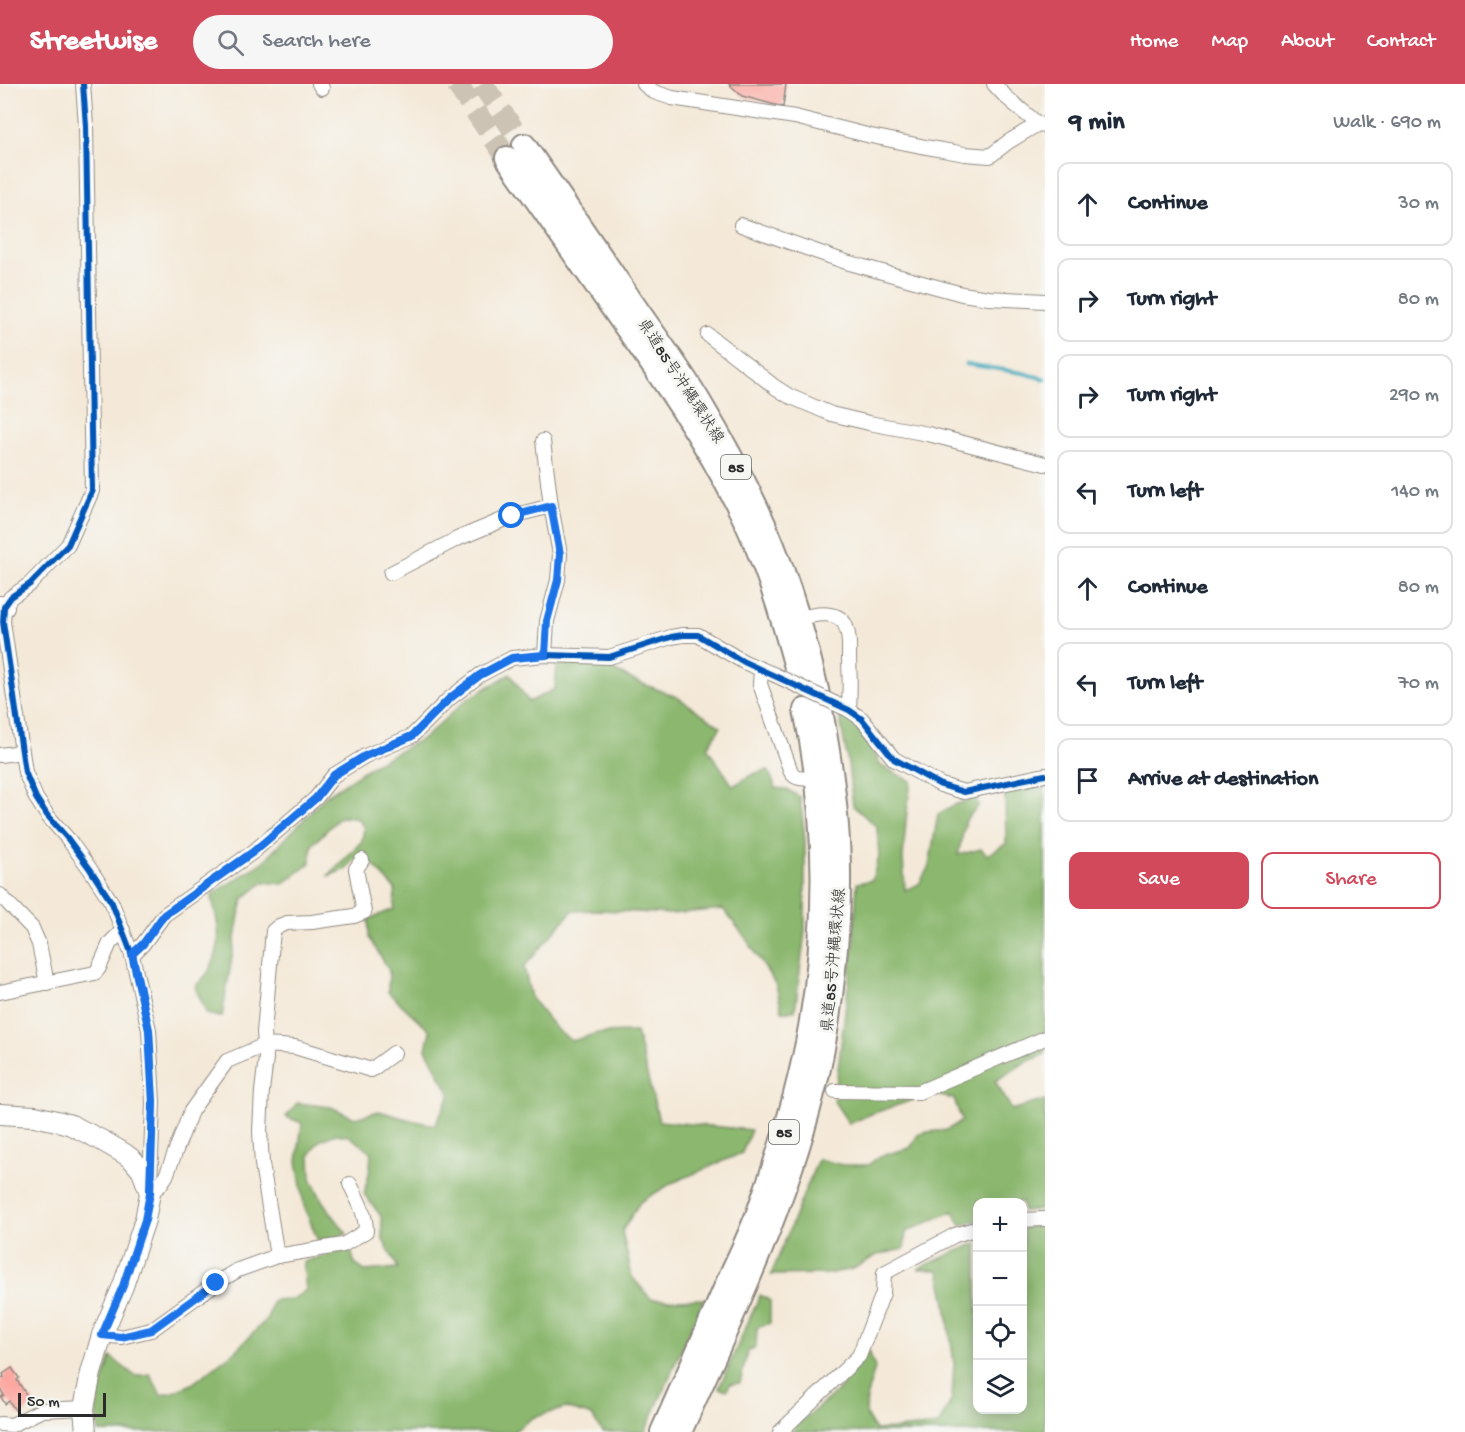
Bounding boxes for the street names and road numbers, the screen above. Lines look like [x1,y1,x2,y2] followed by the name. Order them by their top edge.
[632,315,728,448] street label: 県道85号沖縄環状線
[721,455,751,479] road number: 85
[818,887,851,1033] street label: 県道85号沖縄環状線
[769,1120,799,1144] road number: 85

